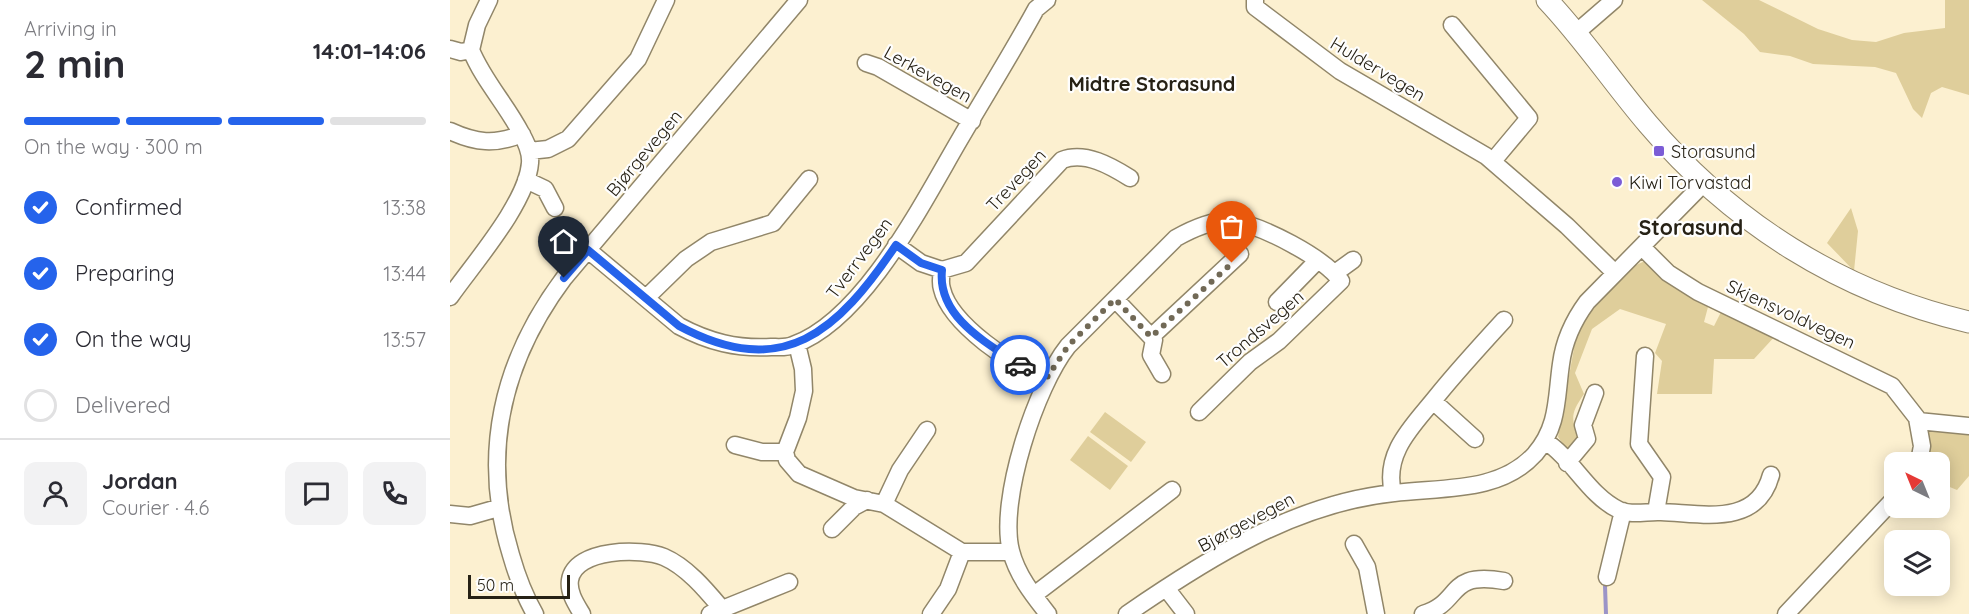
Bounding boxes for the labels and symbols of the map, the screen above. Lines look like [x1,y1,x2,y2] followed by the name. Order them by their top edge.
[1326,32,1430,106] street label: Huldervegen
[880,40,976,108] street label: Lerkevegen
[1069,71,1235,96] district label: Midtre Storasund
[601,105,687,201] street label: Bjørgevegen
[1671,140,1756,163] place label: Storasund
[981,144,1051,216] street label: Trevegen
[1652,144,1666,158] marker: Storasund
[1629,171,1751,194] place label: Kiwi Torvastad
[1610,175,1624,189] marker: Kiwi Torvastad
[1206,201,1257,263] pin
[821,213,897,303] street label: Tverrvegen
[1639,214,1743,240] district label: Storasund
[538,216,589,278] pin
[1723,274,1859,354] street label: Skjensvoldvegen
[1212,285,1308,373] street label: Trondsvegen
[990,335,1050,395] courier
[1884,452,1950,518] north arrow
[1194,487,1298,557] street label: Bjørgevegen
[468,572,570,600] scale bar

